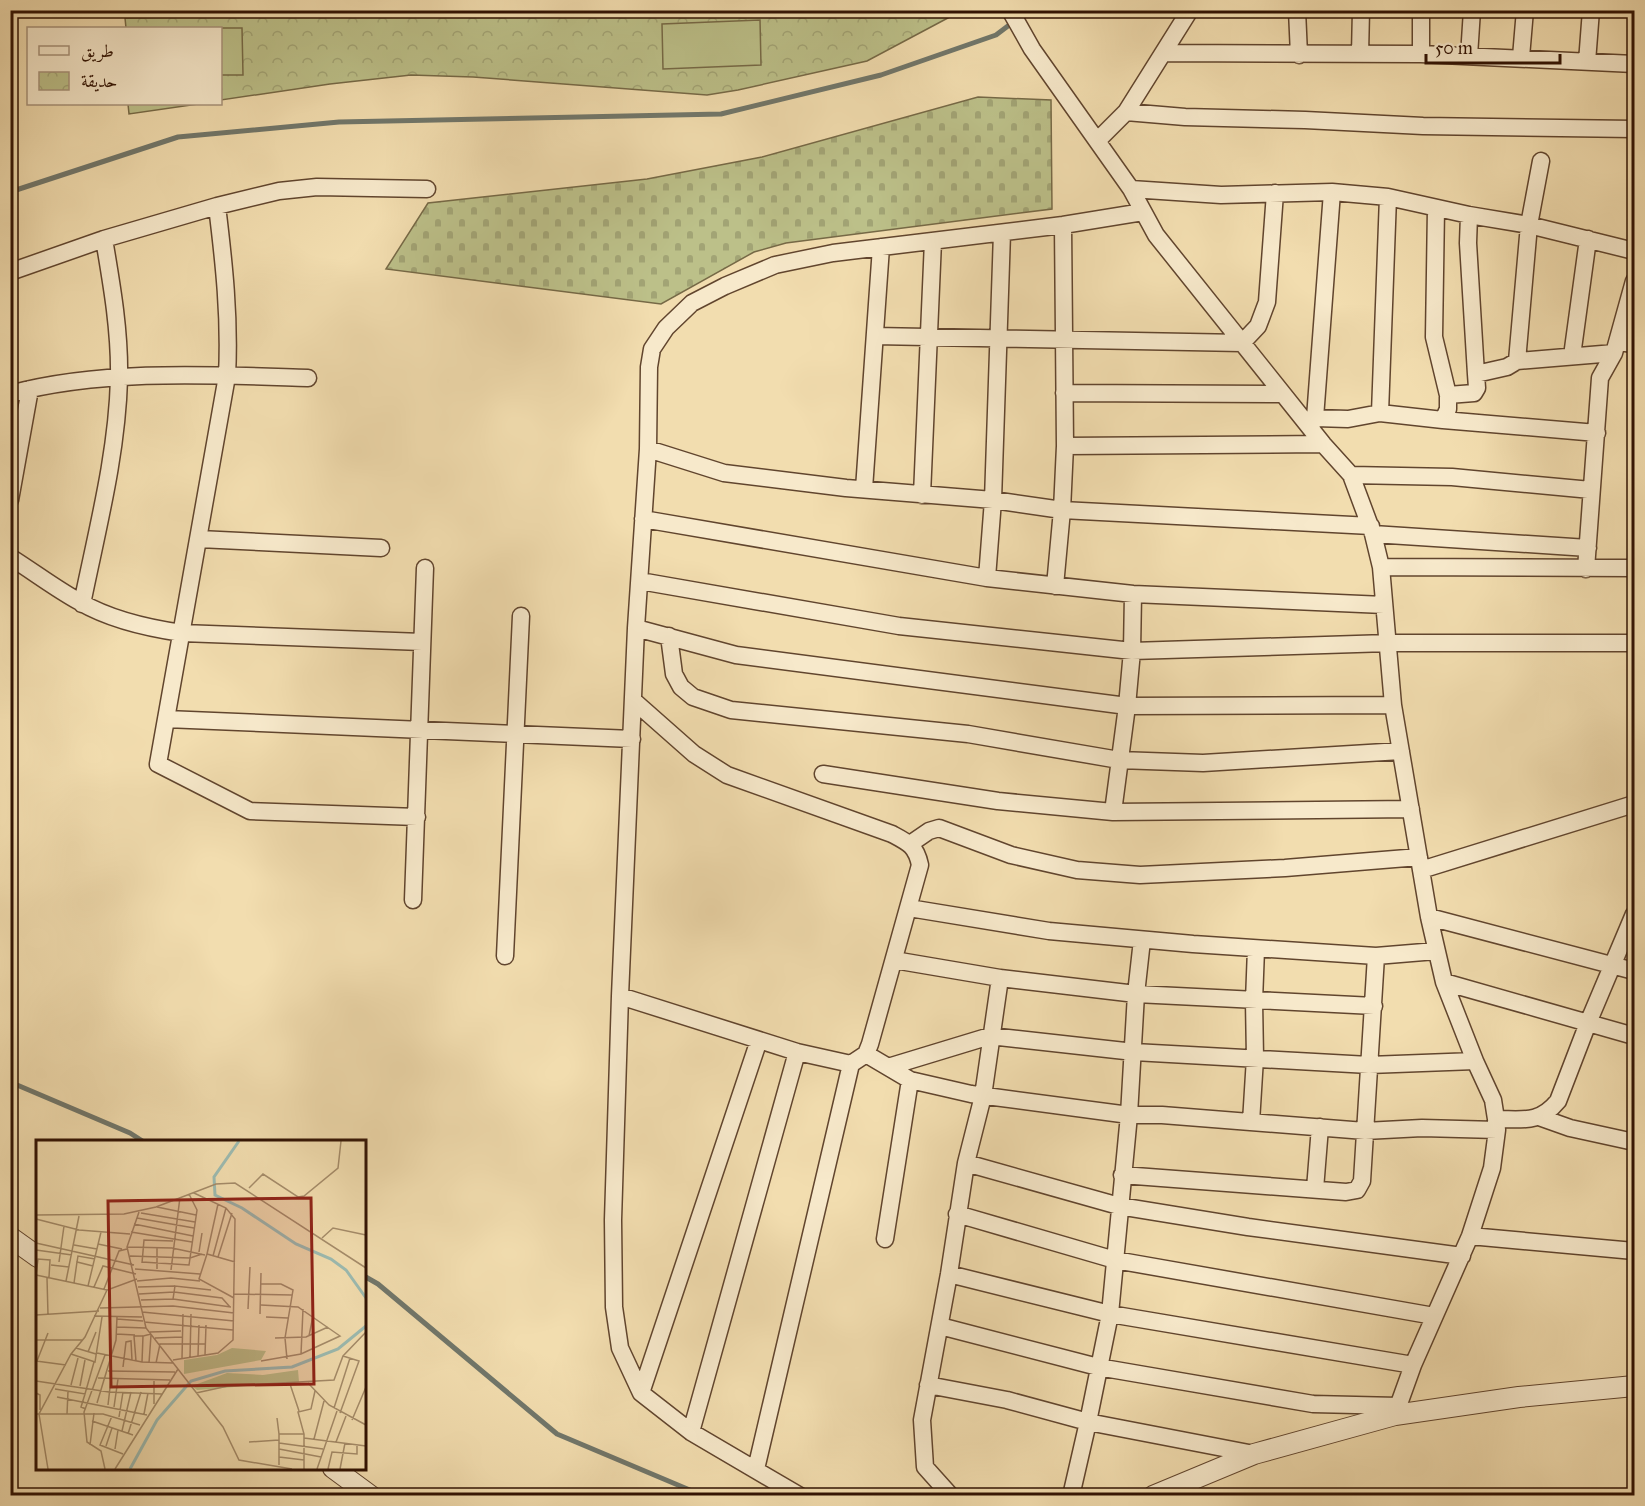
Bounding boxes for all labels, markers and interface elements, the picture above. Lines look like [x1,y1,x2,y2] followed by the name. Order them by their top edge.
[27,27,222,105] legend
[1426,27,1560,65] scale bar
[1435,37,1473,59] text: 50 m
[81,40,114,63] text: طريق
[81,70,117,92] text: حديقة
[36,1140,366,1470] inset map

